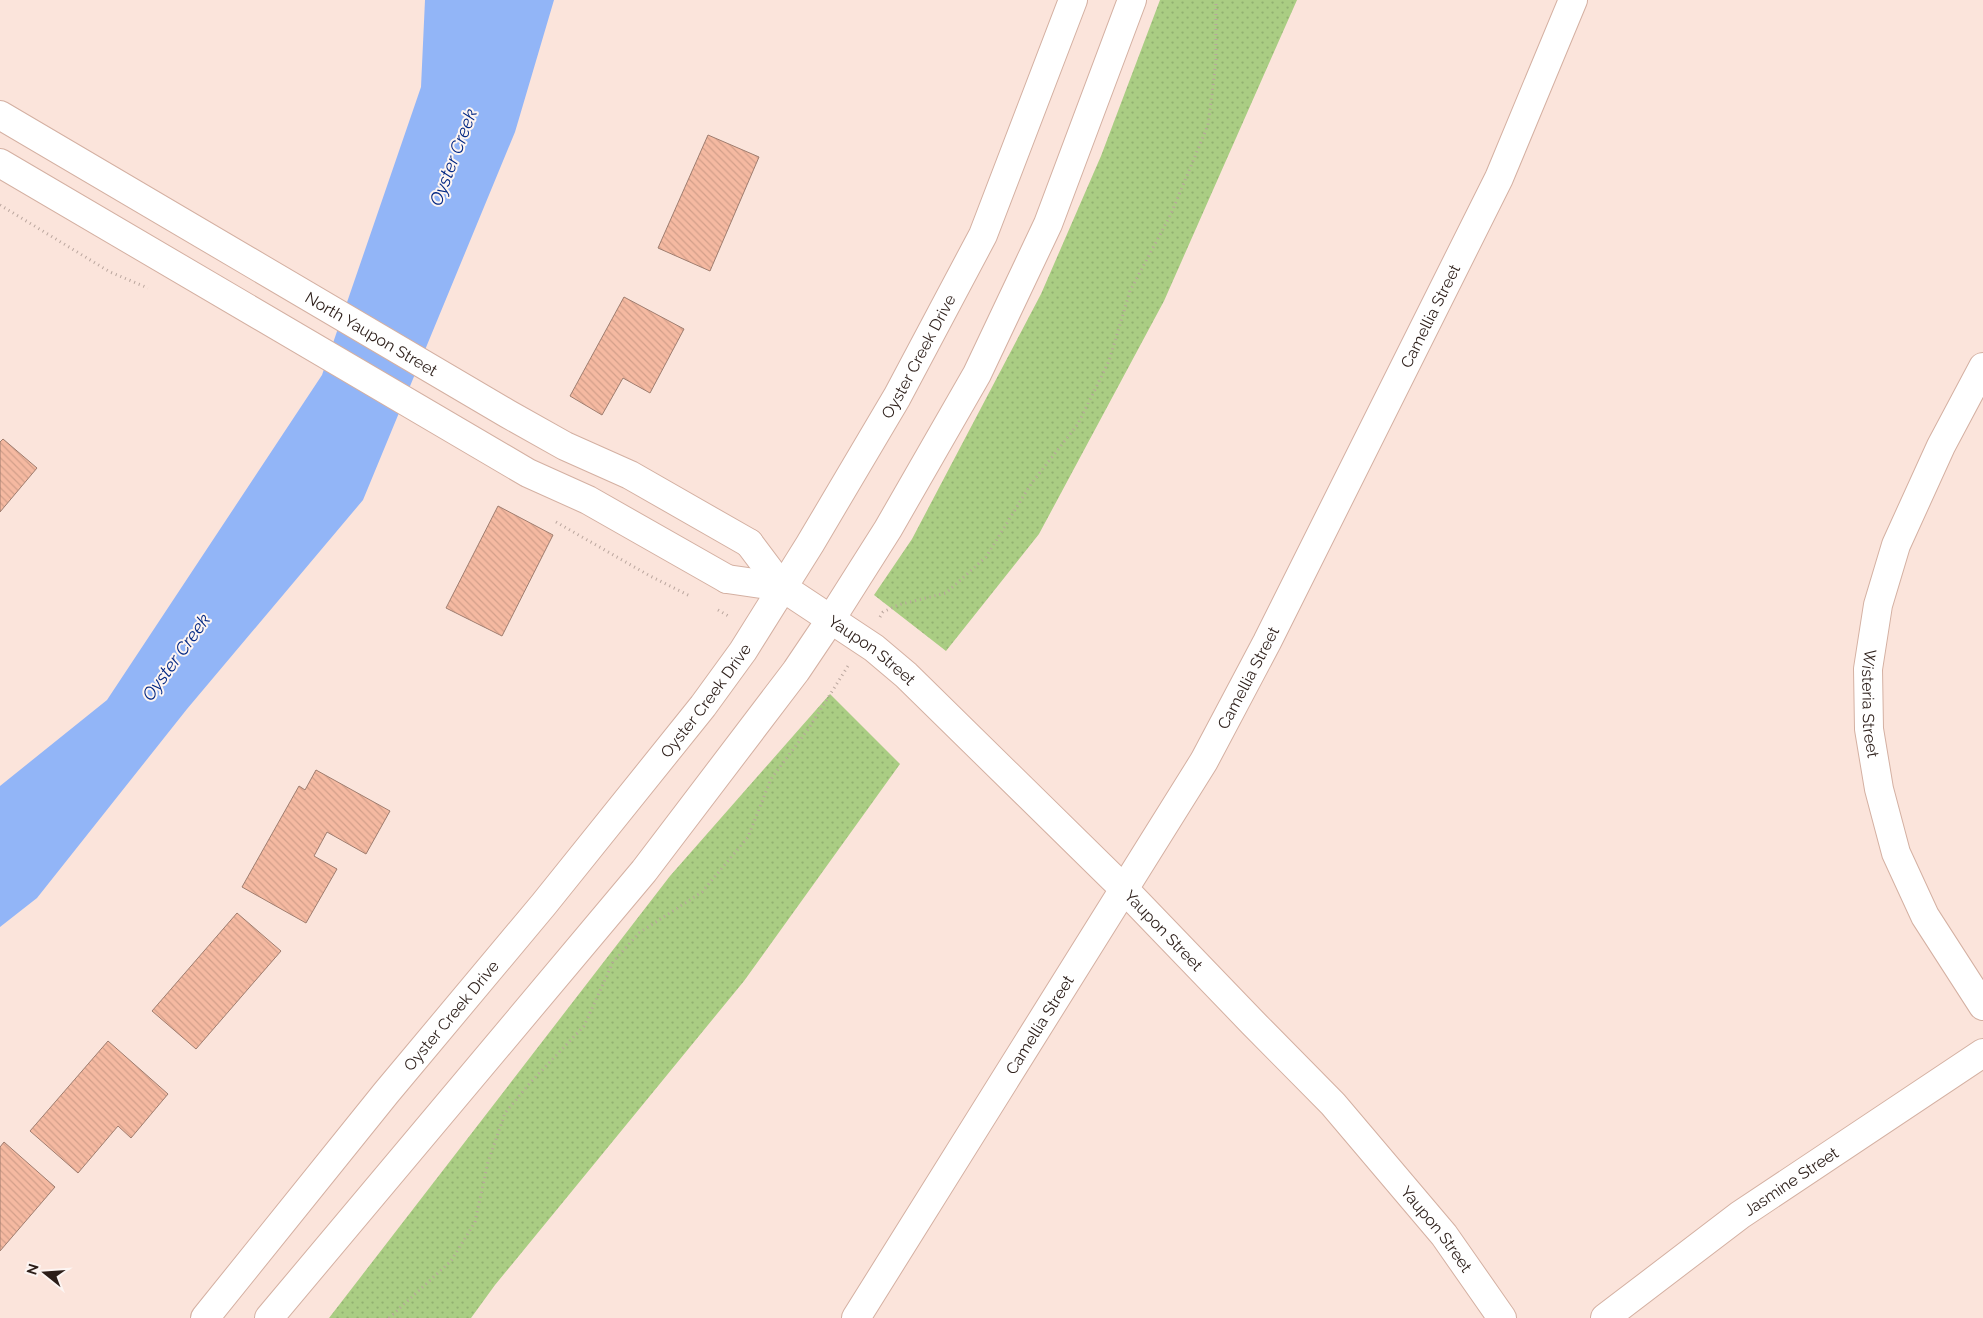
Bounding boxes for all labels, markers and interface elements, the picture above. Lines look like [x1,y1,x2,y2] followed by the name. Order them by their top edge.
[425,105,481,208] water label: Oyster Creek
[1396,260,1464,371] street label: Camellia Street
[302,287,441,380] street label: North Yaupon Street
[877,291,959,422] street label: Oyster Creek Drive
[137,609,215,705] water label: Oyster Creek
[825,611,920,689] street label: Yaupon Street
[1213,623,1283,732] street label: Camellia Street
[656,640,755,761] street label: Oyster Creek Drive
[1859,648,1883,760] street label: Wisteria Street
[1121,886,1207,975] street label: Yaupon Street
[399,956,503,1074] street label: Oyster Creek Drive
[1001,971,1078,1078] street label: Camellia Street
[1740,1142,1842,1219] street label: Jasmine Street
[1397,1182,1477,1276] street label: Yaupon Street
[20,1248,70,1298] north arrow
[23,1262,42,1277] text: N

